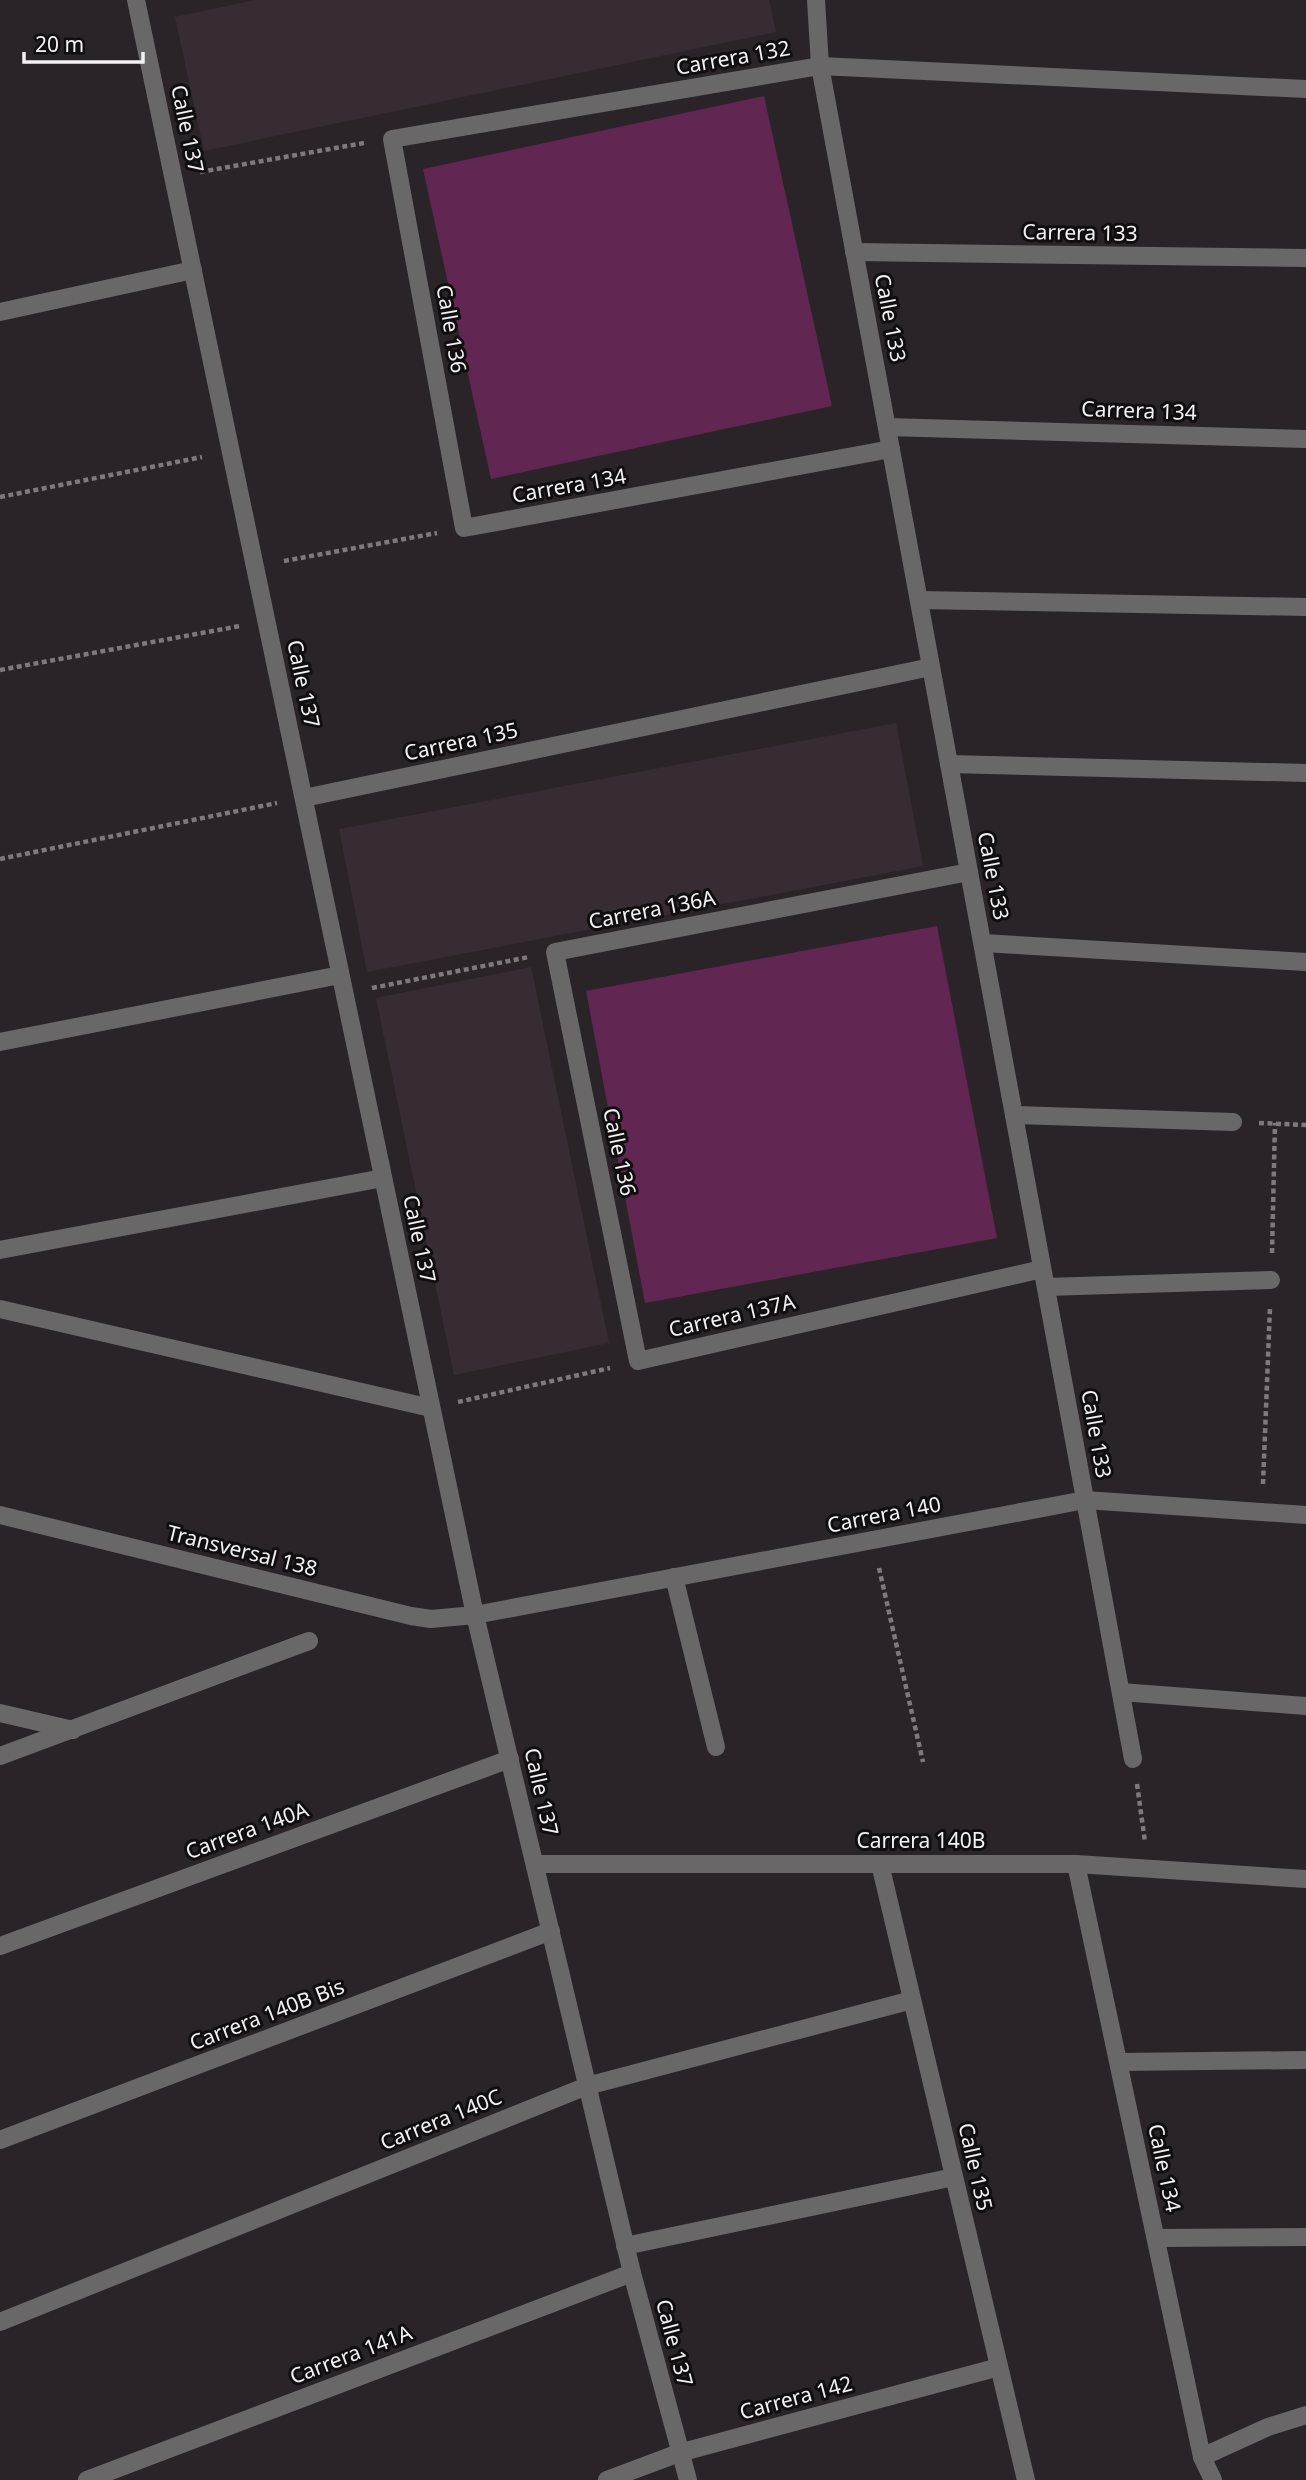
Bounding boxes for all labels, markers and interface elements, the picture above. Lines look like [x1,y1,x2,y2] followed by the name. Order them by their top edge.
[24,21,144,65] scale bar
[35,30,84,58] text: 20 m
[674,33,792,81] street label: Carrera 132
[165,82,211,175] street label: Calle 137
[1022,217,1138,247] street label: Carrera 133
[869,271,913,364] street label: Calle 133
[430,282,474,375] street label: Calle 136
[1081,394,1197,426] street label: Carrera 134
[510,461,628,509] street label: Carrera 134
[281,637,327,730] street label: Calle 137
[401,715,520,767] street label: Carrera 135
[972,829,1016,922] street label: Calle 133
[586,883,718,935] street label: Carrera 136A
[597,1105,643,1198] street label: Calle 136
[397,1192,443,1285] street label: Calle 137
[666,1287,798,1343] street label: Carrera 137A
[1075,1387,1119,1480] street label: Calle 133
[825,1489,943,1539] street label: Carrera 140
[164,1518,320,1582] street label: Transversal 138
[518,1745,566,1838] street label: Calle 137
[181,1795,312,1865] street label: Carrera 140A
[856,1826,986,1854] street label: Carrera 140B
[185,1972,348,2056] street label: Carrera 140B Bis
[376,2082,505,2156] street label: Carrera 140C
[952,2120,1000,2213] street label: Calle 135
[1142,2121,1188,2214] street label: Calle 134
[650,2296,700,2389] street label: Calle 137
[286,2318,416,2390] street label: Carrera 141A
[736,2369,855,2425] street label: Carrera 142

